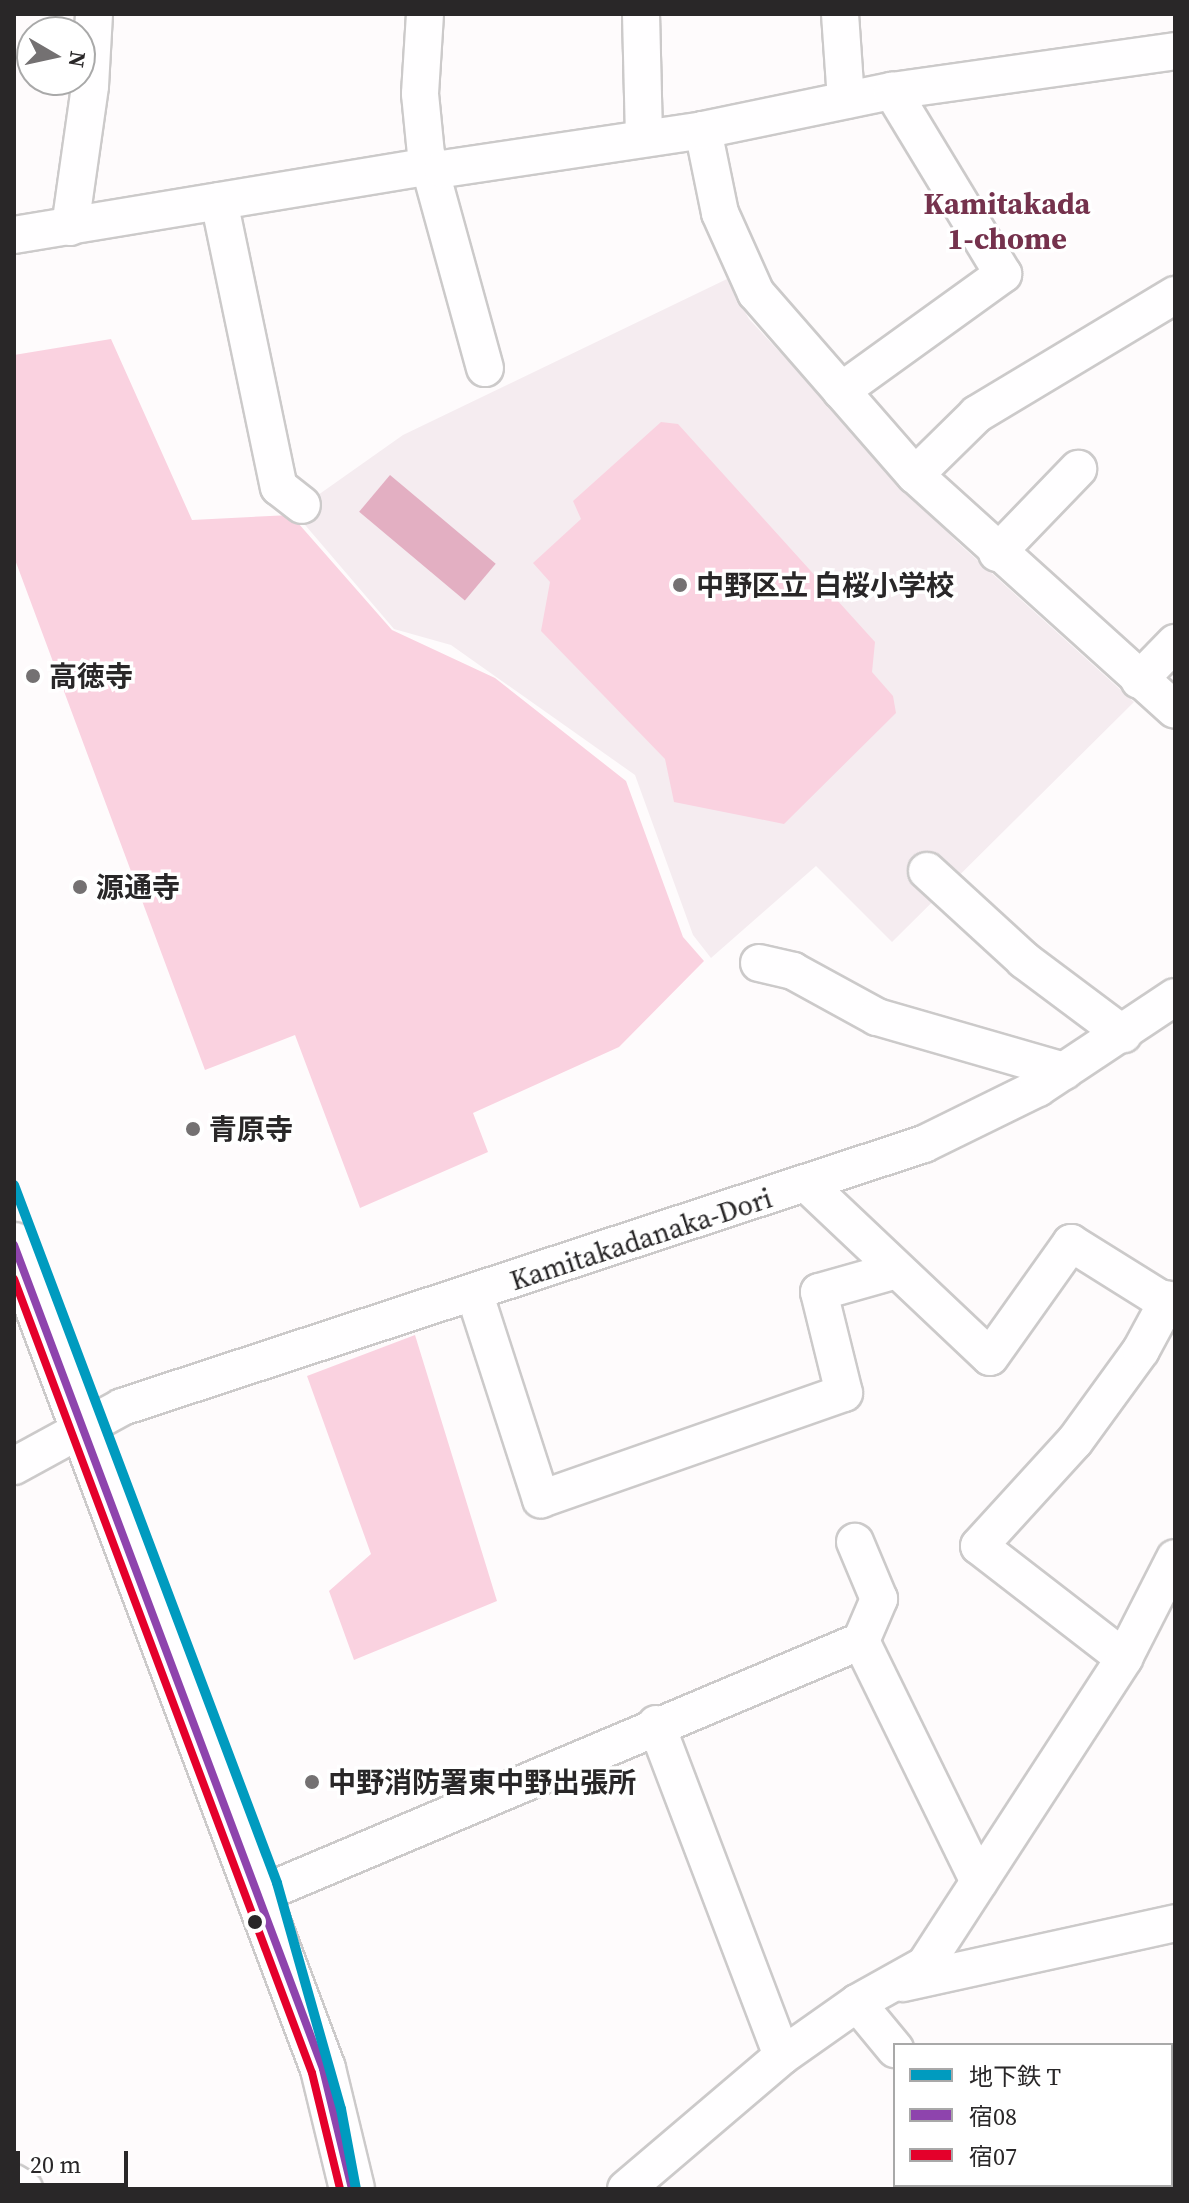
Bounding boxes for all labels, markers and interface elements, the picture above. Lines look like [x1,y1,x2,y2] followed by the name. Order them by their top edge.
[16,16,96,96] north arrow
[62,49,94,70] text: N
[923,186,1091,256] district label: Kamitakada 1-chome
[696,568,954,602] place label: 中野区立 白桜小学校
[671,576,689,594] marker: 中野区立 白桜小学校
[49,659,133,693] place label: 高徳寺
[24,667,42,685] marker: 高徳寺
[96,870,180,904] place label: 源通寺
[71,878,89,896] marker: 源通寺
[209,1112,293,1146] place label: 青原寺
[184,1120,202,1138] marker: 青原寺
[506,1181,776,1297] street label: Kamitakadanaka-Dori
[328,1765,636,1799] place label: 中野消防署東中野出張所
[303,1773,321,1791] marker: 中野消防署東中野出張所
[247,1914,263,1930] unlabelled marker
[893,2043,1173,2187] legend
[969,2060,1061,2093] text: 地下鉄 T
[969,2100,1017,2133] text: 宿08
[20,2135,132,2185] scale bar
[969,2140,1017,2173] text: 宿07
[30,2148,81,2181] text: 20 m

